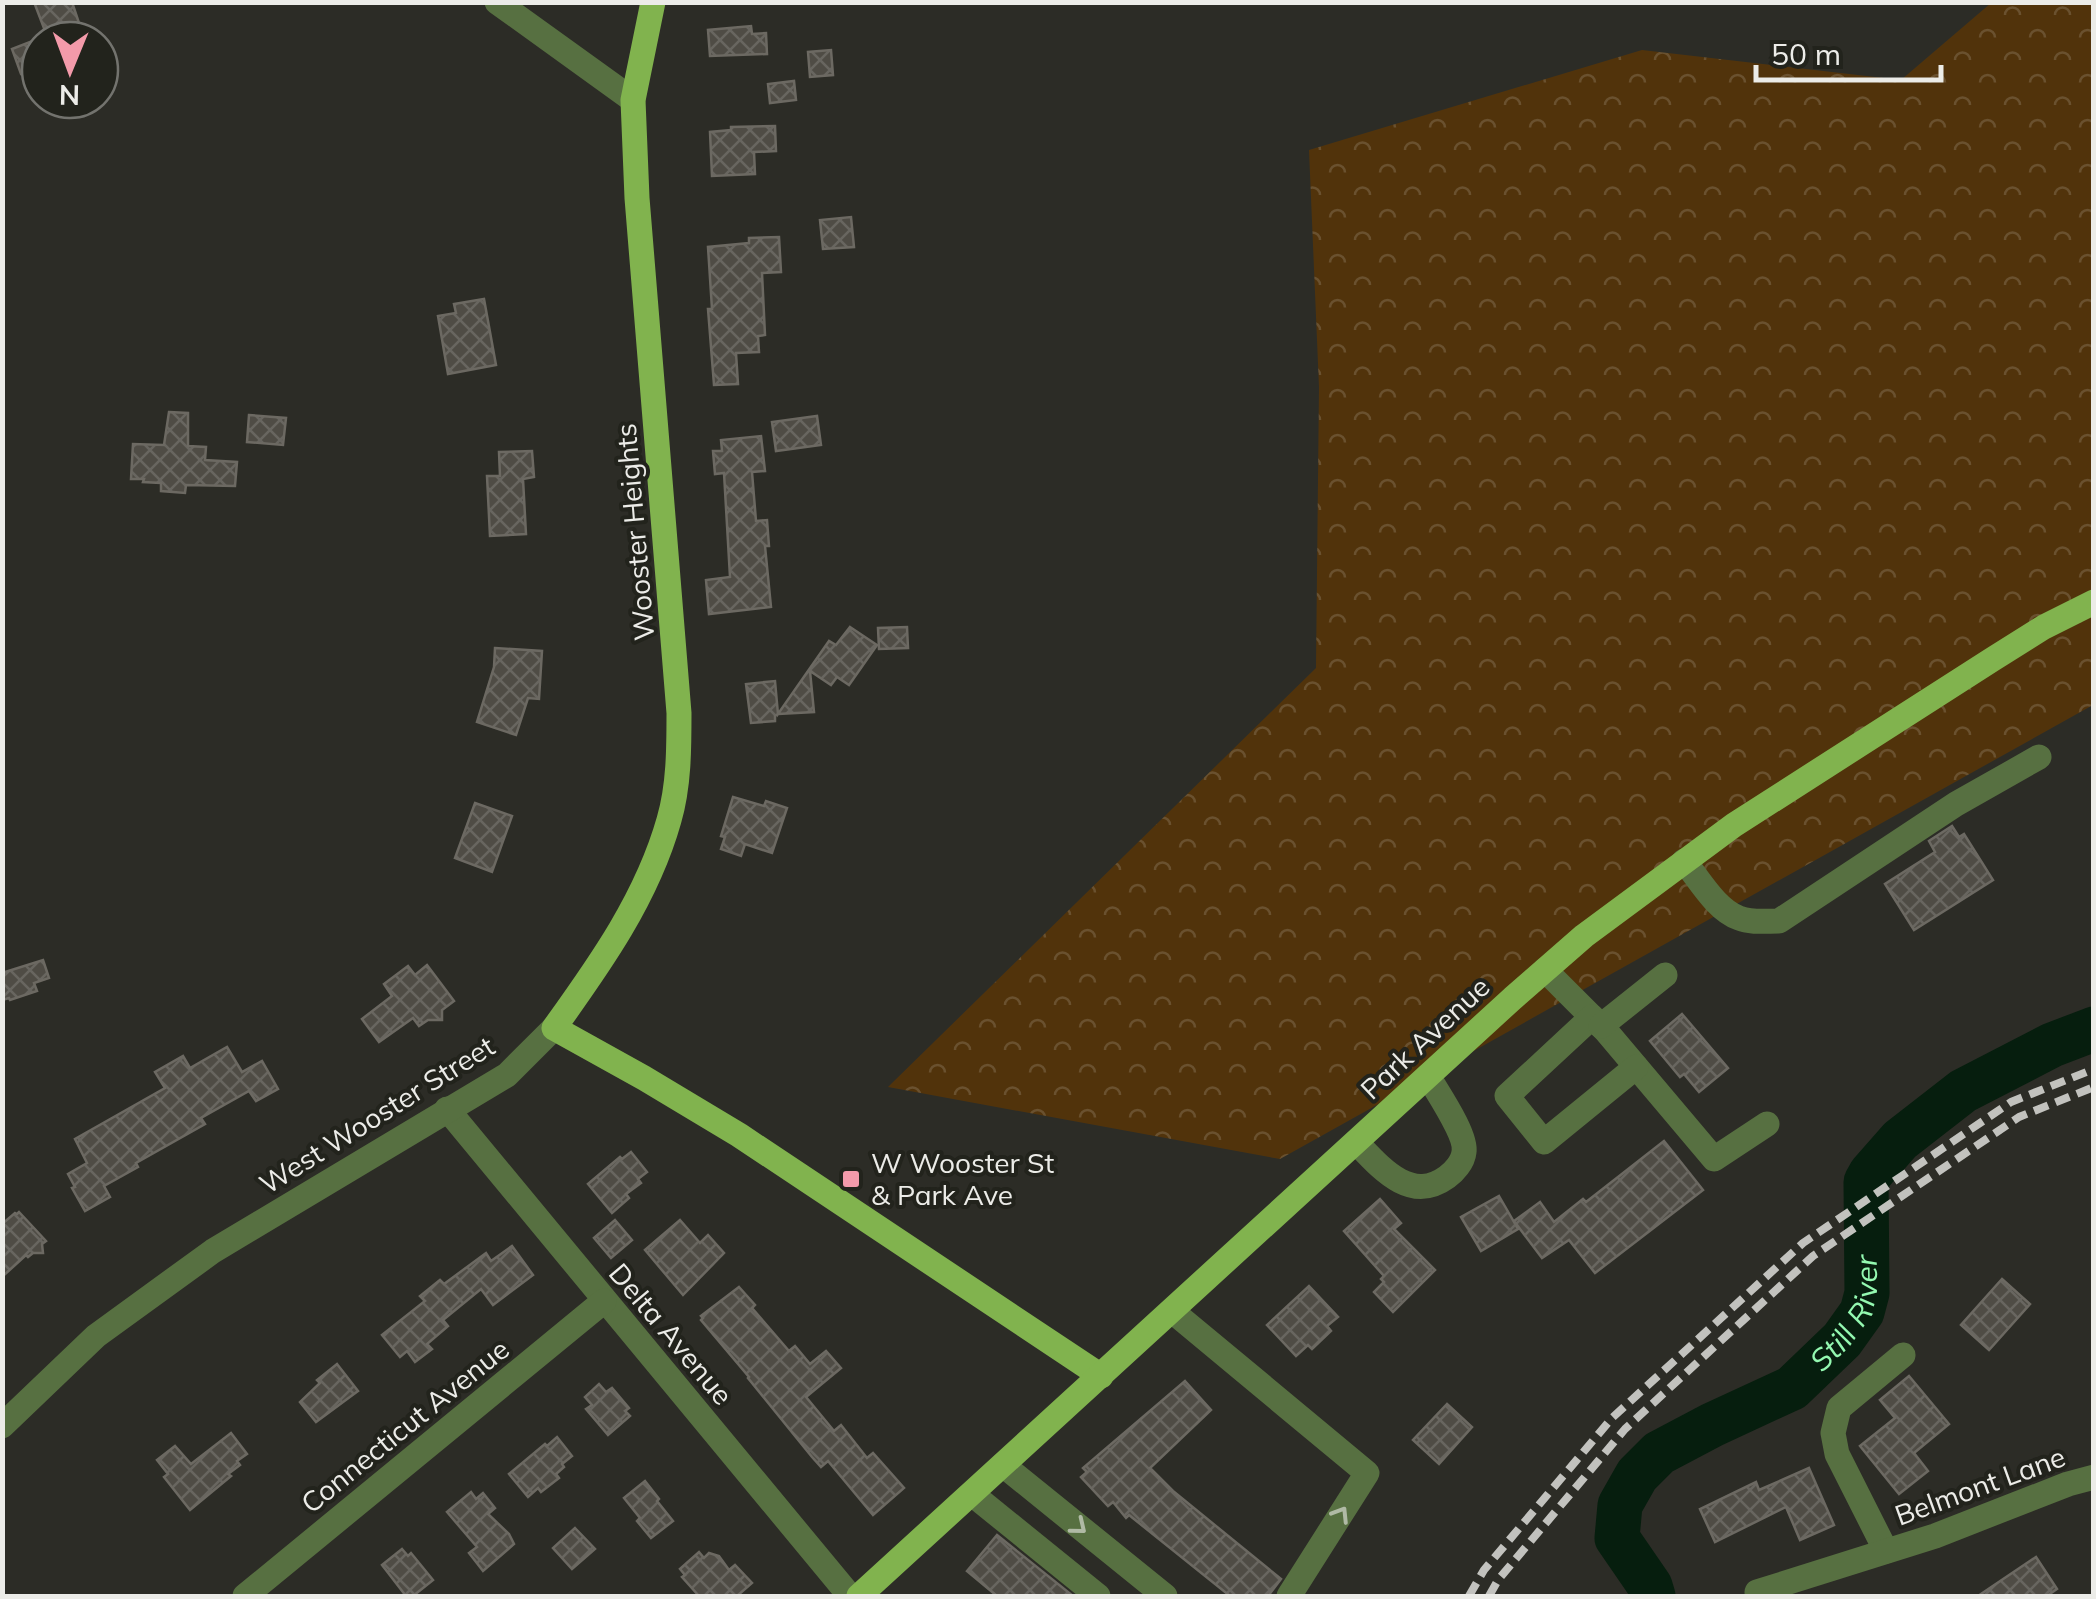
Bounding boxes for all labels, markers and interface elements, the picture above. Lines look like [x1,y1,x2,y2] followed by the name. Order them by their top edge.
[20,20,120,120] north arrow
[1756,20,1941,82] scale bar
[1771,35,1841,73] text: 50 m
[59,78,80,113] text: N
[608,422,661,642] street label: Wooster Heights
[1353,969,1496,1106] street label: Park Avenue
[253,1028,501,1201] street label: West Wooster Street
[871,1145,1054,1212] place label: W Wooster St & Park Ave
[840,1168,862,1190] marker: W Wooster St & Park Ave
[1801,1254,1885,1379] water label: Still River
[602,1256,741,1412] street label: Delta Avenue
[294,1331,516,1520] street label: Connecticut Avenue
[1890,1439,2070,1533] street label: Belmont Lane
[1329,1507,1348,1525] one-way arrow
[1068,1515,1086,1533] one-way arrow

